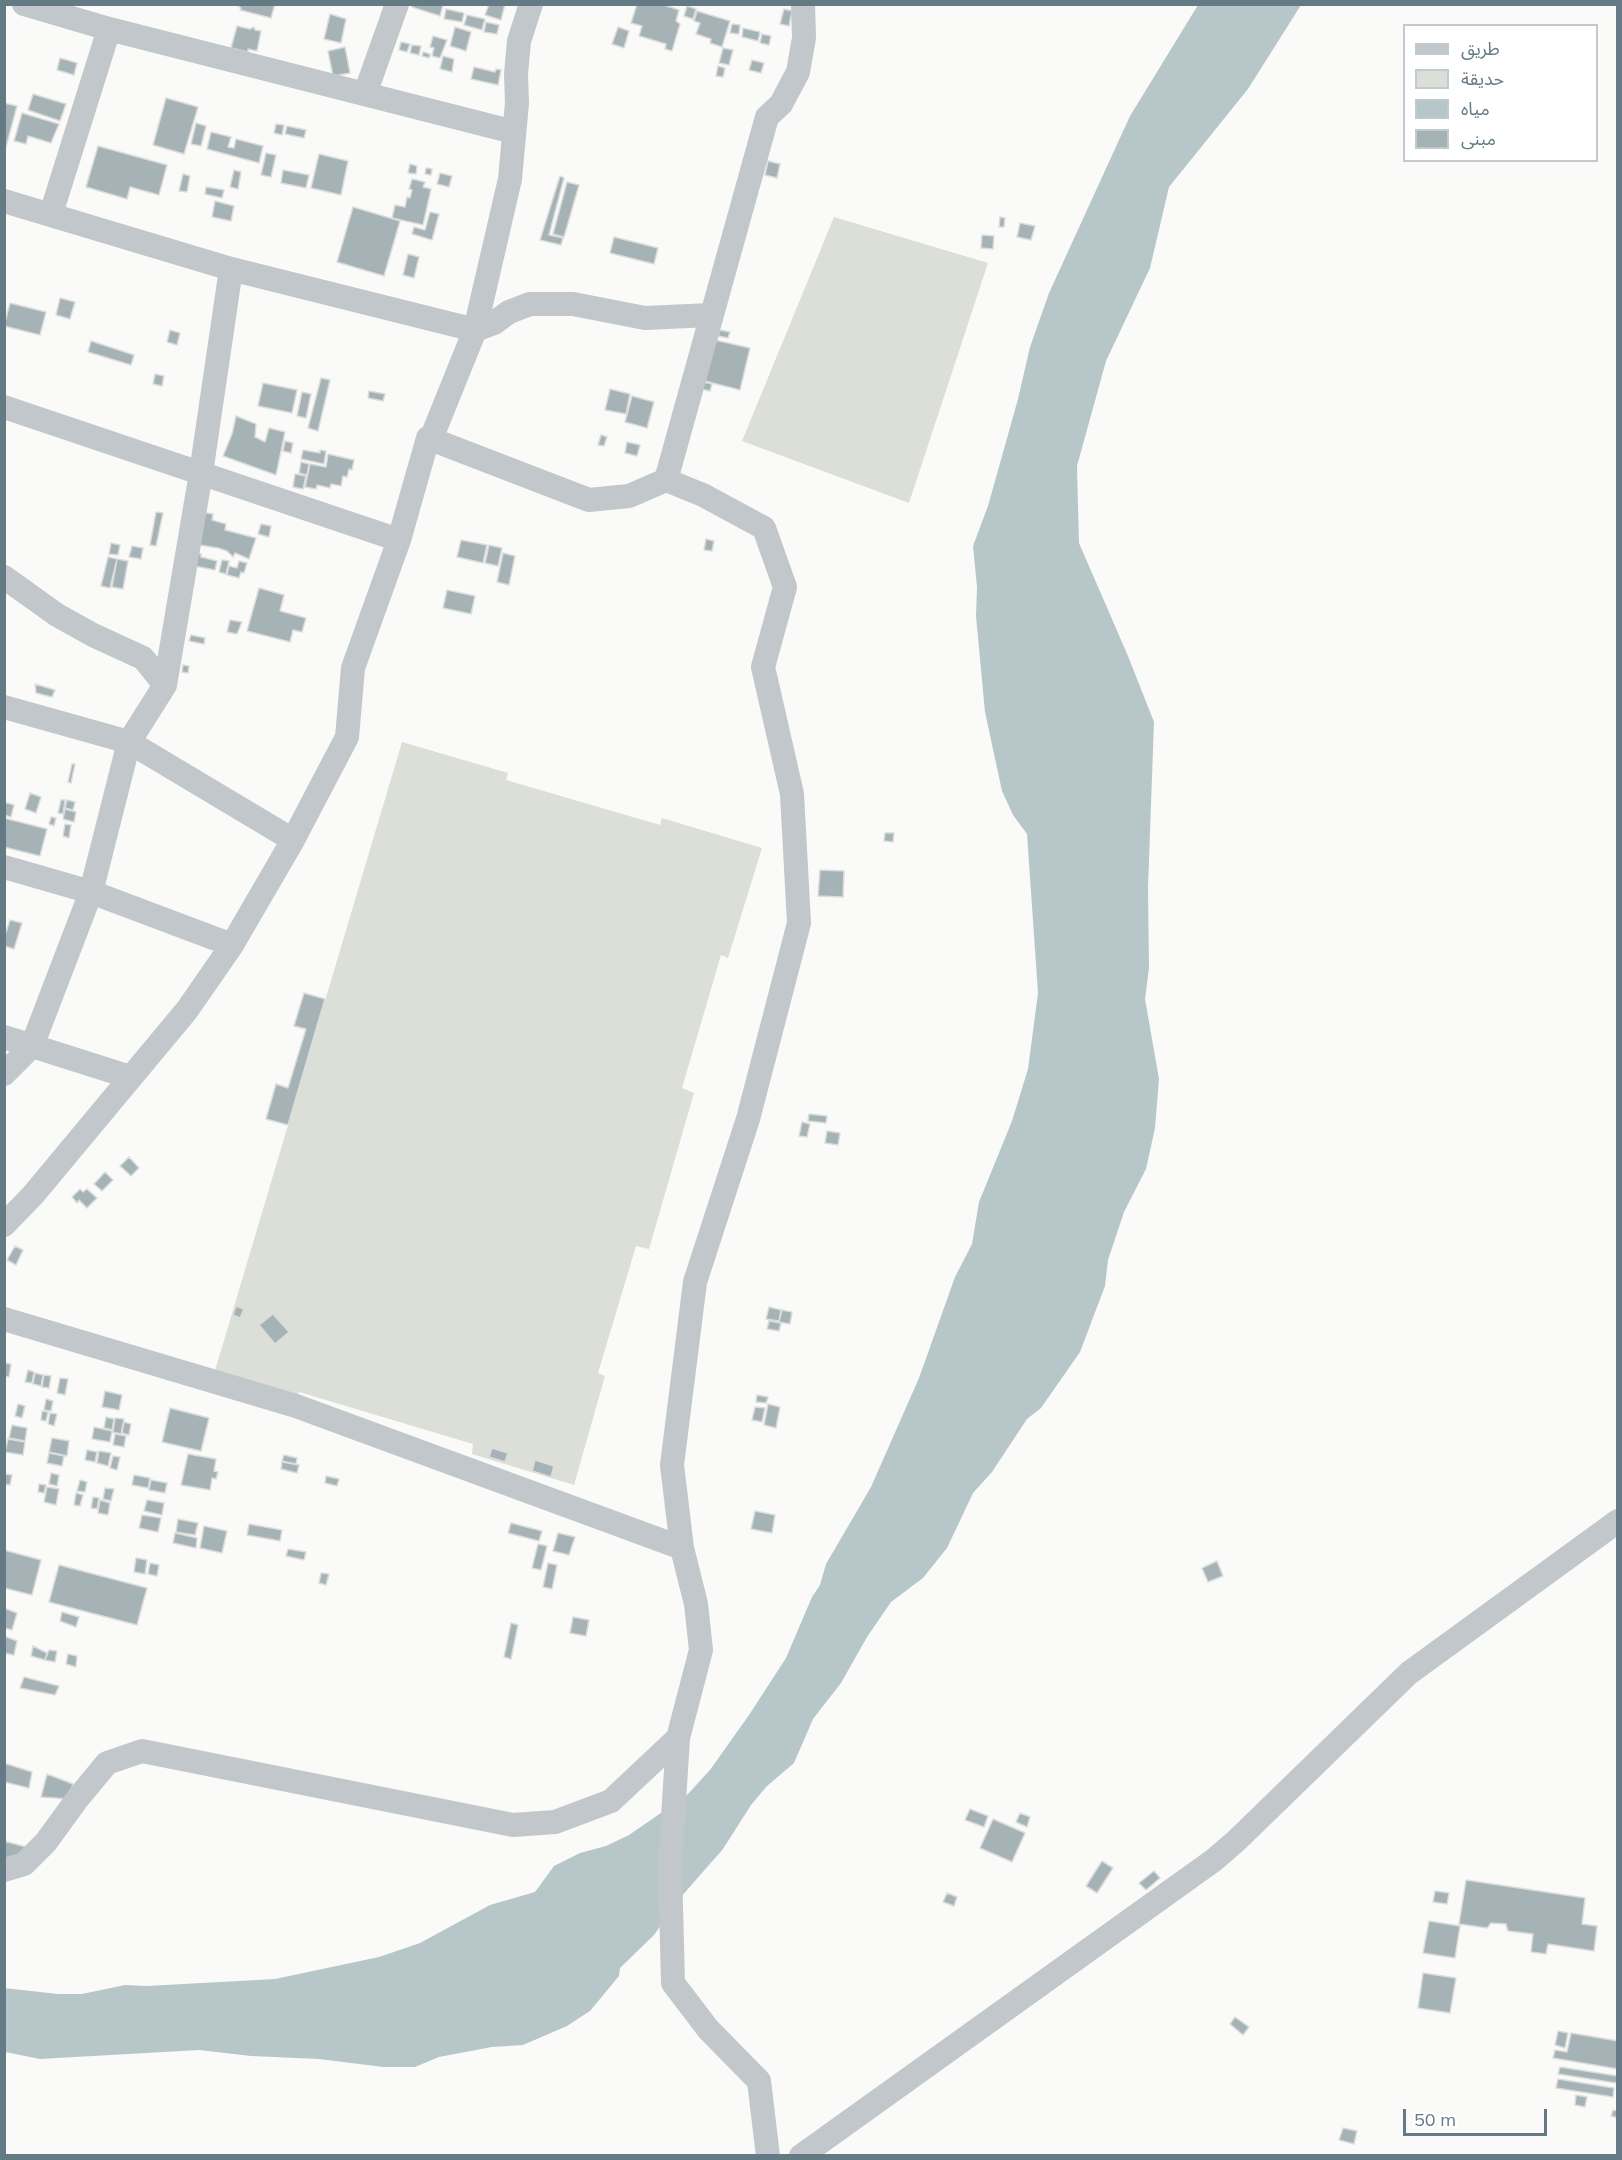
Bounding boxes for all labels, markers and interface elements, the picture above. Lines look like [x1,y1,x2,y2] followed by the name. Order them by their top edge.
[1403,24,1598,162] legend
[1461,37,1500,60] text: طريق
[1461,67,1504,90] text: حديقة
[1461,97,1490,120] text: مياه
[1461,127,1496,150] text: مبنى
[1406,2097,1550,2135] scale bar
[1414,2108,1456,2131] text: 50 m

